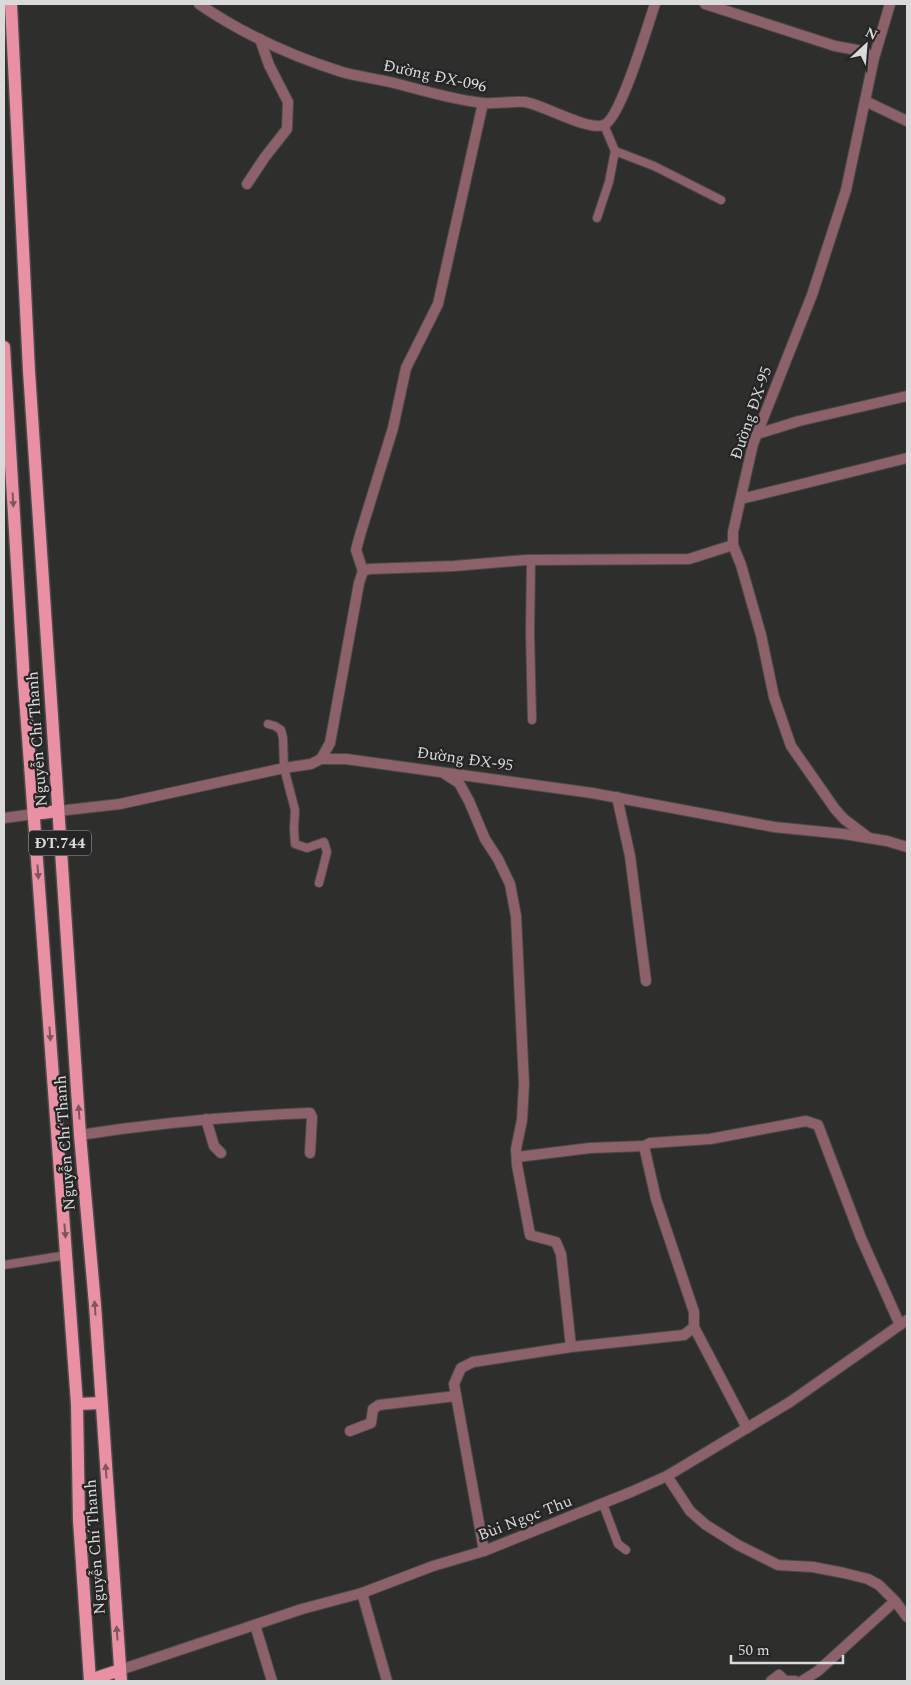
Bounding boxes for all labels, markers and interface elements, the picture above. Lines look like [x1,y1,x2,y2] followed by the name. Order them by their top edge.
[841,20,891,70] north arrow
[862,22,881,46] text: N
[381,53,489,99] street label: Đường ĐX-096
[724,363,778,463] street label: Đường ĐX-95
[10,492,18,508] one-way arrow
[20,671,54,807] street label: Nguyễn Chí Thanh
[415,740,515,778] street label: Đường ĐX-95
[29,830,91,856] road number: ĐT.744
[35,864,43,880] one-way arrow
[46,1026,54,1042] one-way arrow
[48,1075,82,1211] street label: Nguyễn Chí Thanh
[74,1103,82,1119] one-way arrow
[61,1223,69,1239] one-way arrow
[91,1300,99,1316] one-way arrow
[101,1462,109,1478] one-way arrow
[78,1479,112,1615] street label: Nguyễn Chí Thanh
[474,1489,576,1547] street label: Bùi Ngọc Thu
[113,1624,121,1640] one-way arrow
[731,1632,844,1664] scale bar
[738,1639,770,1662] text: 50 m

